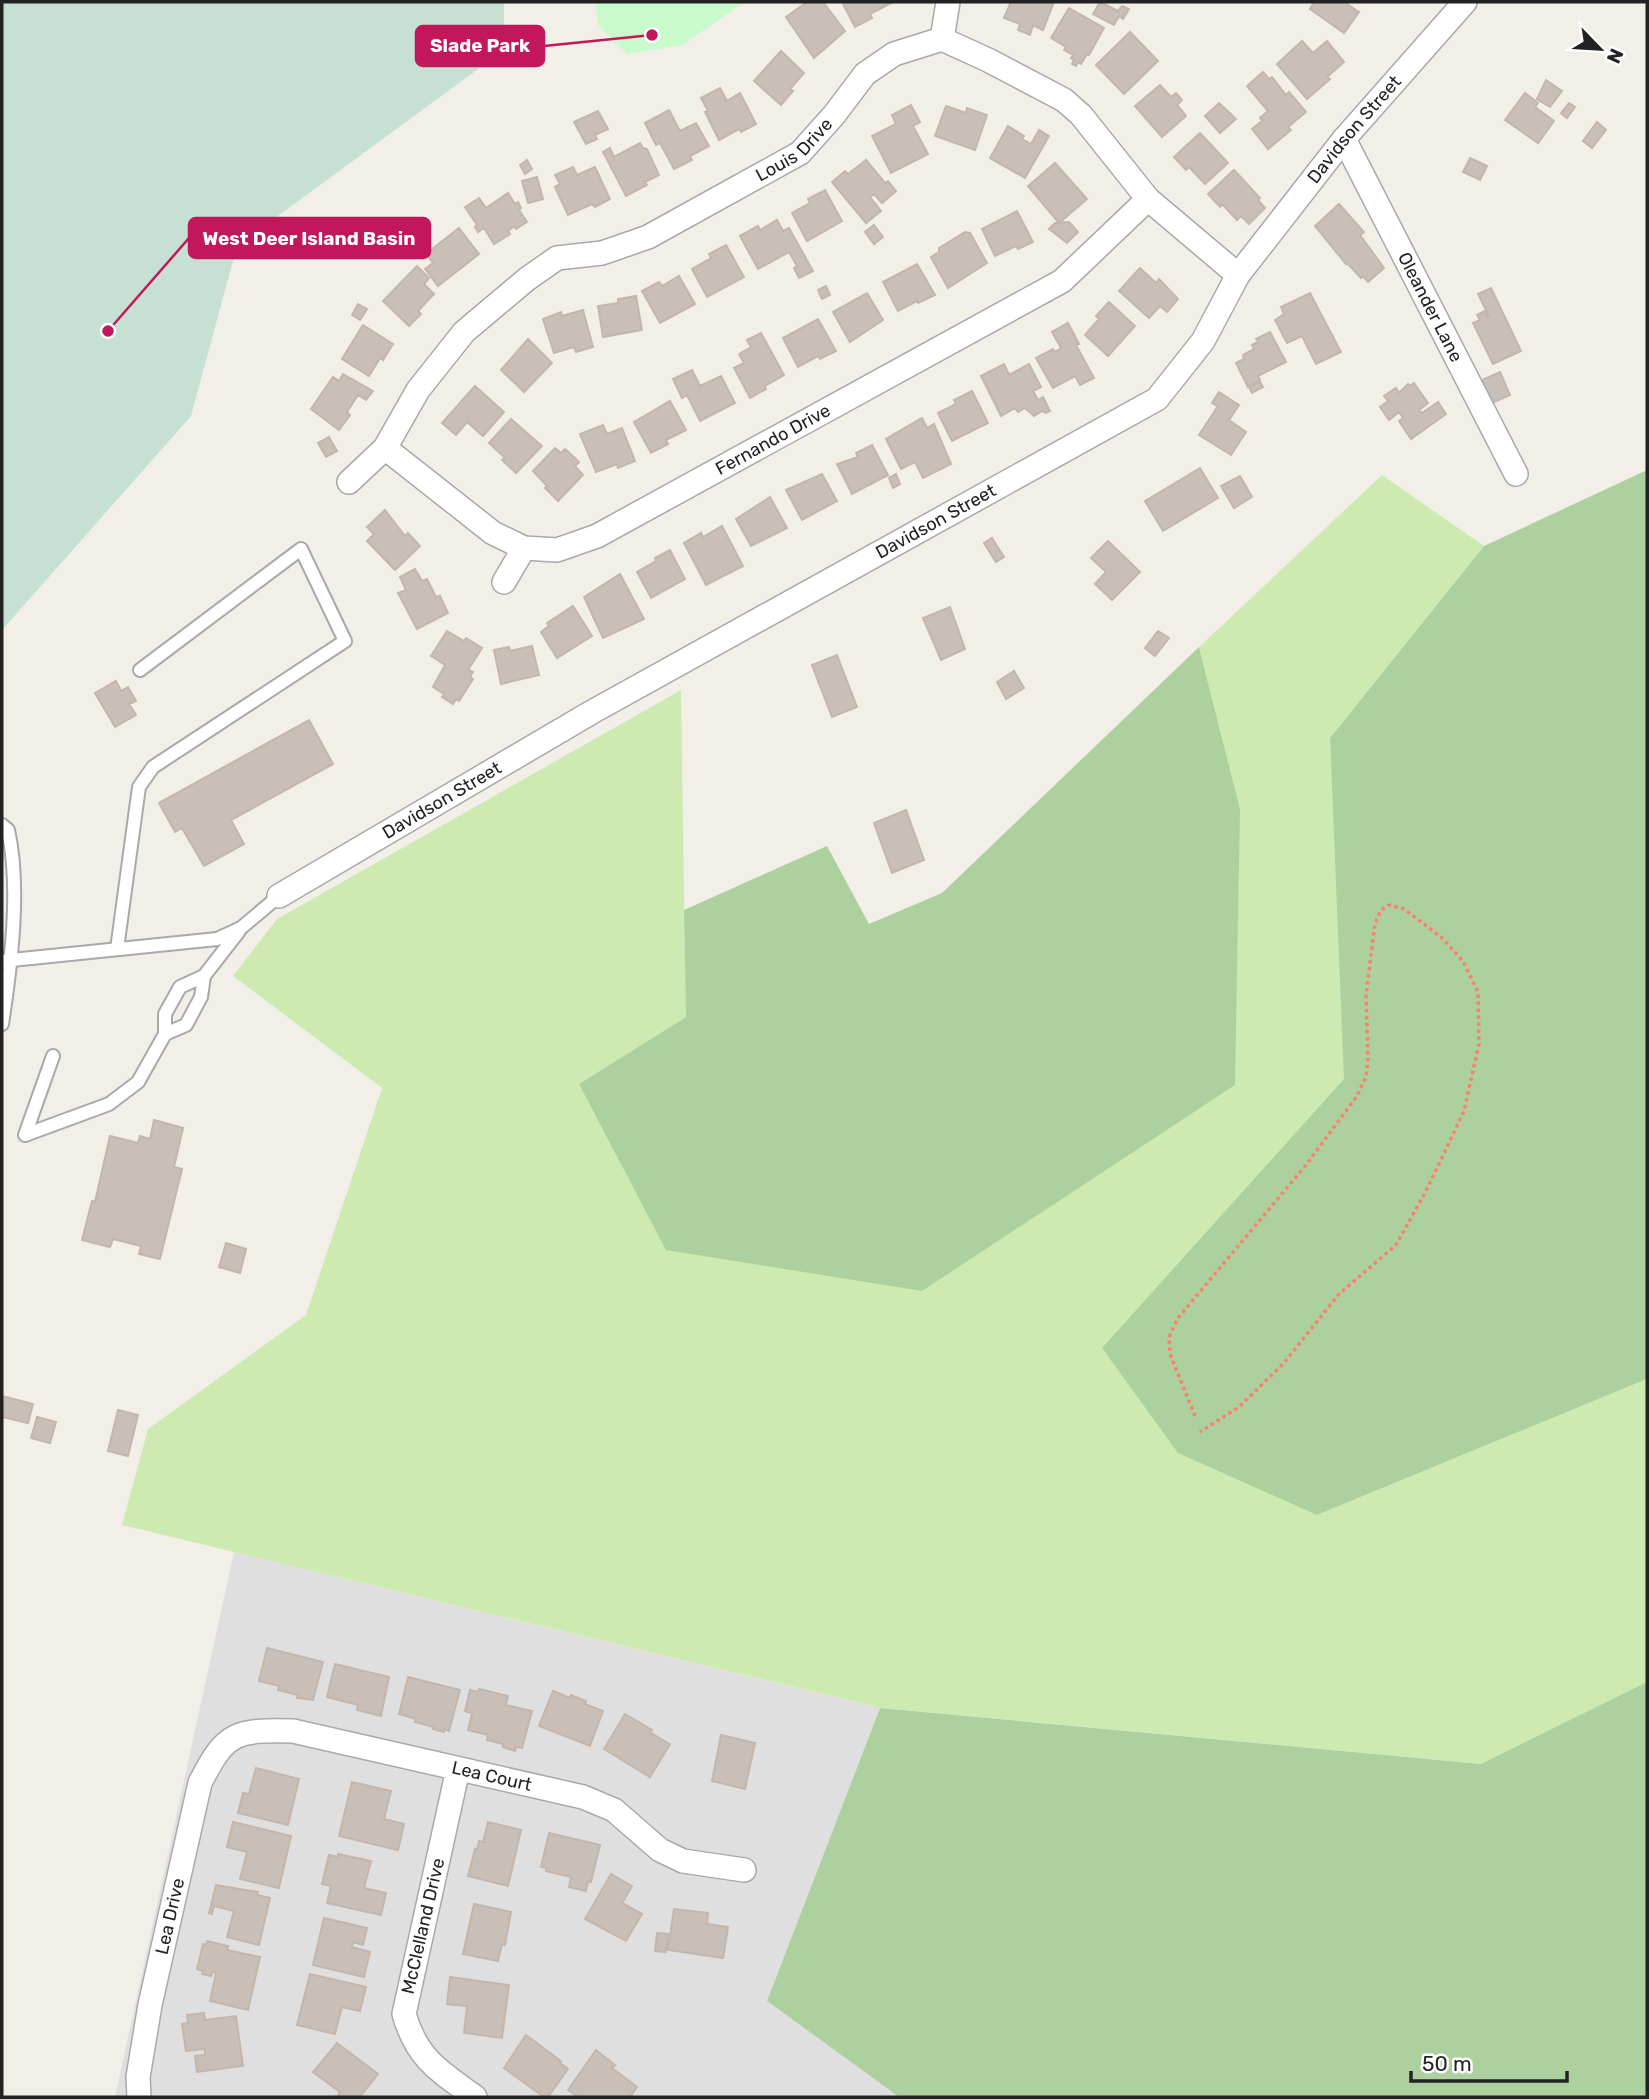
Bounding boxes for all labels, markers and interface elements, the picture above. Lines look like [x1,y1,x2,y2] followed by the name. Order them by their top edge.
[1565,14,1635,84] north arrow
[416,26,544,66] callout: Slade Park
[430,34,530,57] text: Slade Park
[1602,45,1628,67] text: N
[1303,71,1406,188] street label: Davidson Street
[752,113,837,186] street label: Louis Drive
[189,218,430,258] callout: West Deer Island Basin
[203,227,415,250] text: West Deer Island Basin
[1393,249,1468,366] street label: Oleander Lane
[712,399,834,480] street label: Fernando Drive
[872,479,1000,564] street label: Davidson Street
[379,757,505,844] street label: Davidson Street
[450,1756,534,1796] street label: Lea Court
[397,1856,449,1996] street label: McClelland Drive
[151,1876,189,1957] street label: Lea Drive
[1411,2039,1567,2084] scale bar
[1422,2051,1472,2076] text: 50 m

